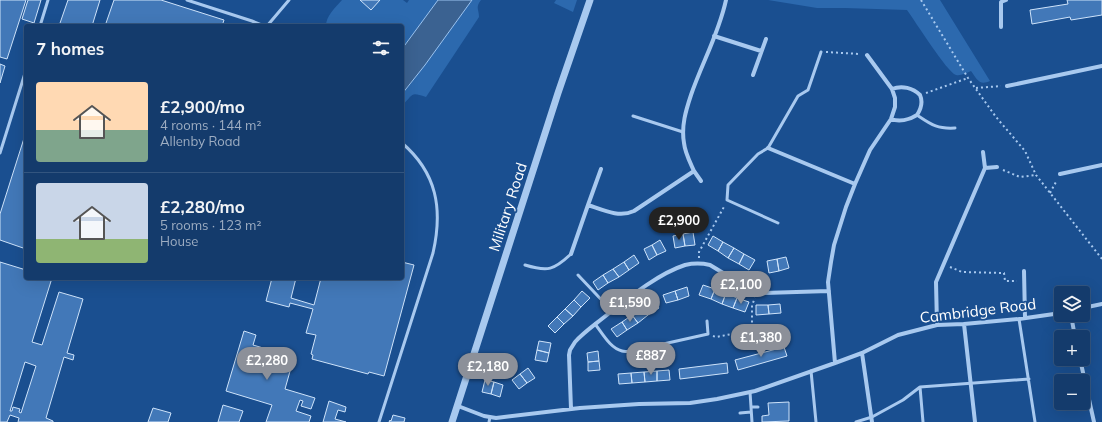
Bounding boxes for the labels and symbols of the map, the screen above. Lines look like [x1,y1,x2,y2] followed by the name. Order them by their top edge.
[484,160,531,254] street label: Military Road
[646,207,712,241] pin: £2,900
[708,271,774,305] pin: £2,100
[597,289,663,323] pin: £1,590
[919,294,1037,327] street label: Cambridge Road
[728,324,794,358] pin: £1,380
[627,342,675,376] pin: £887
[234,347,300,381] pin: £2,280
[455,353,521,387] pin: £2,180

